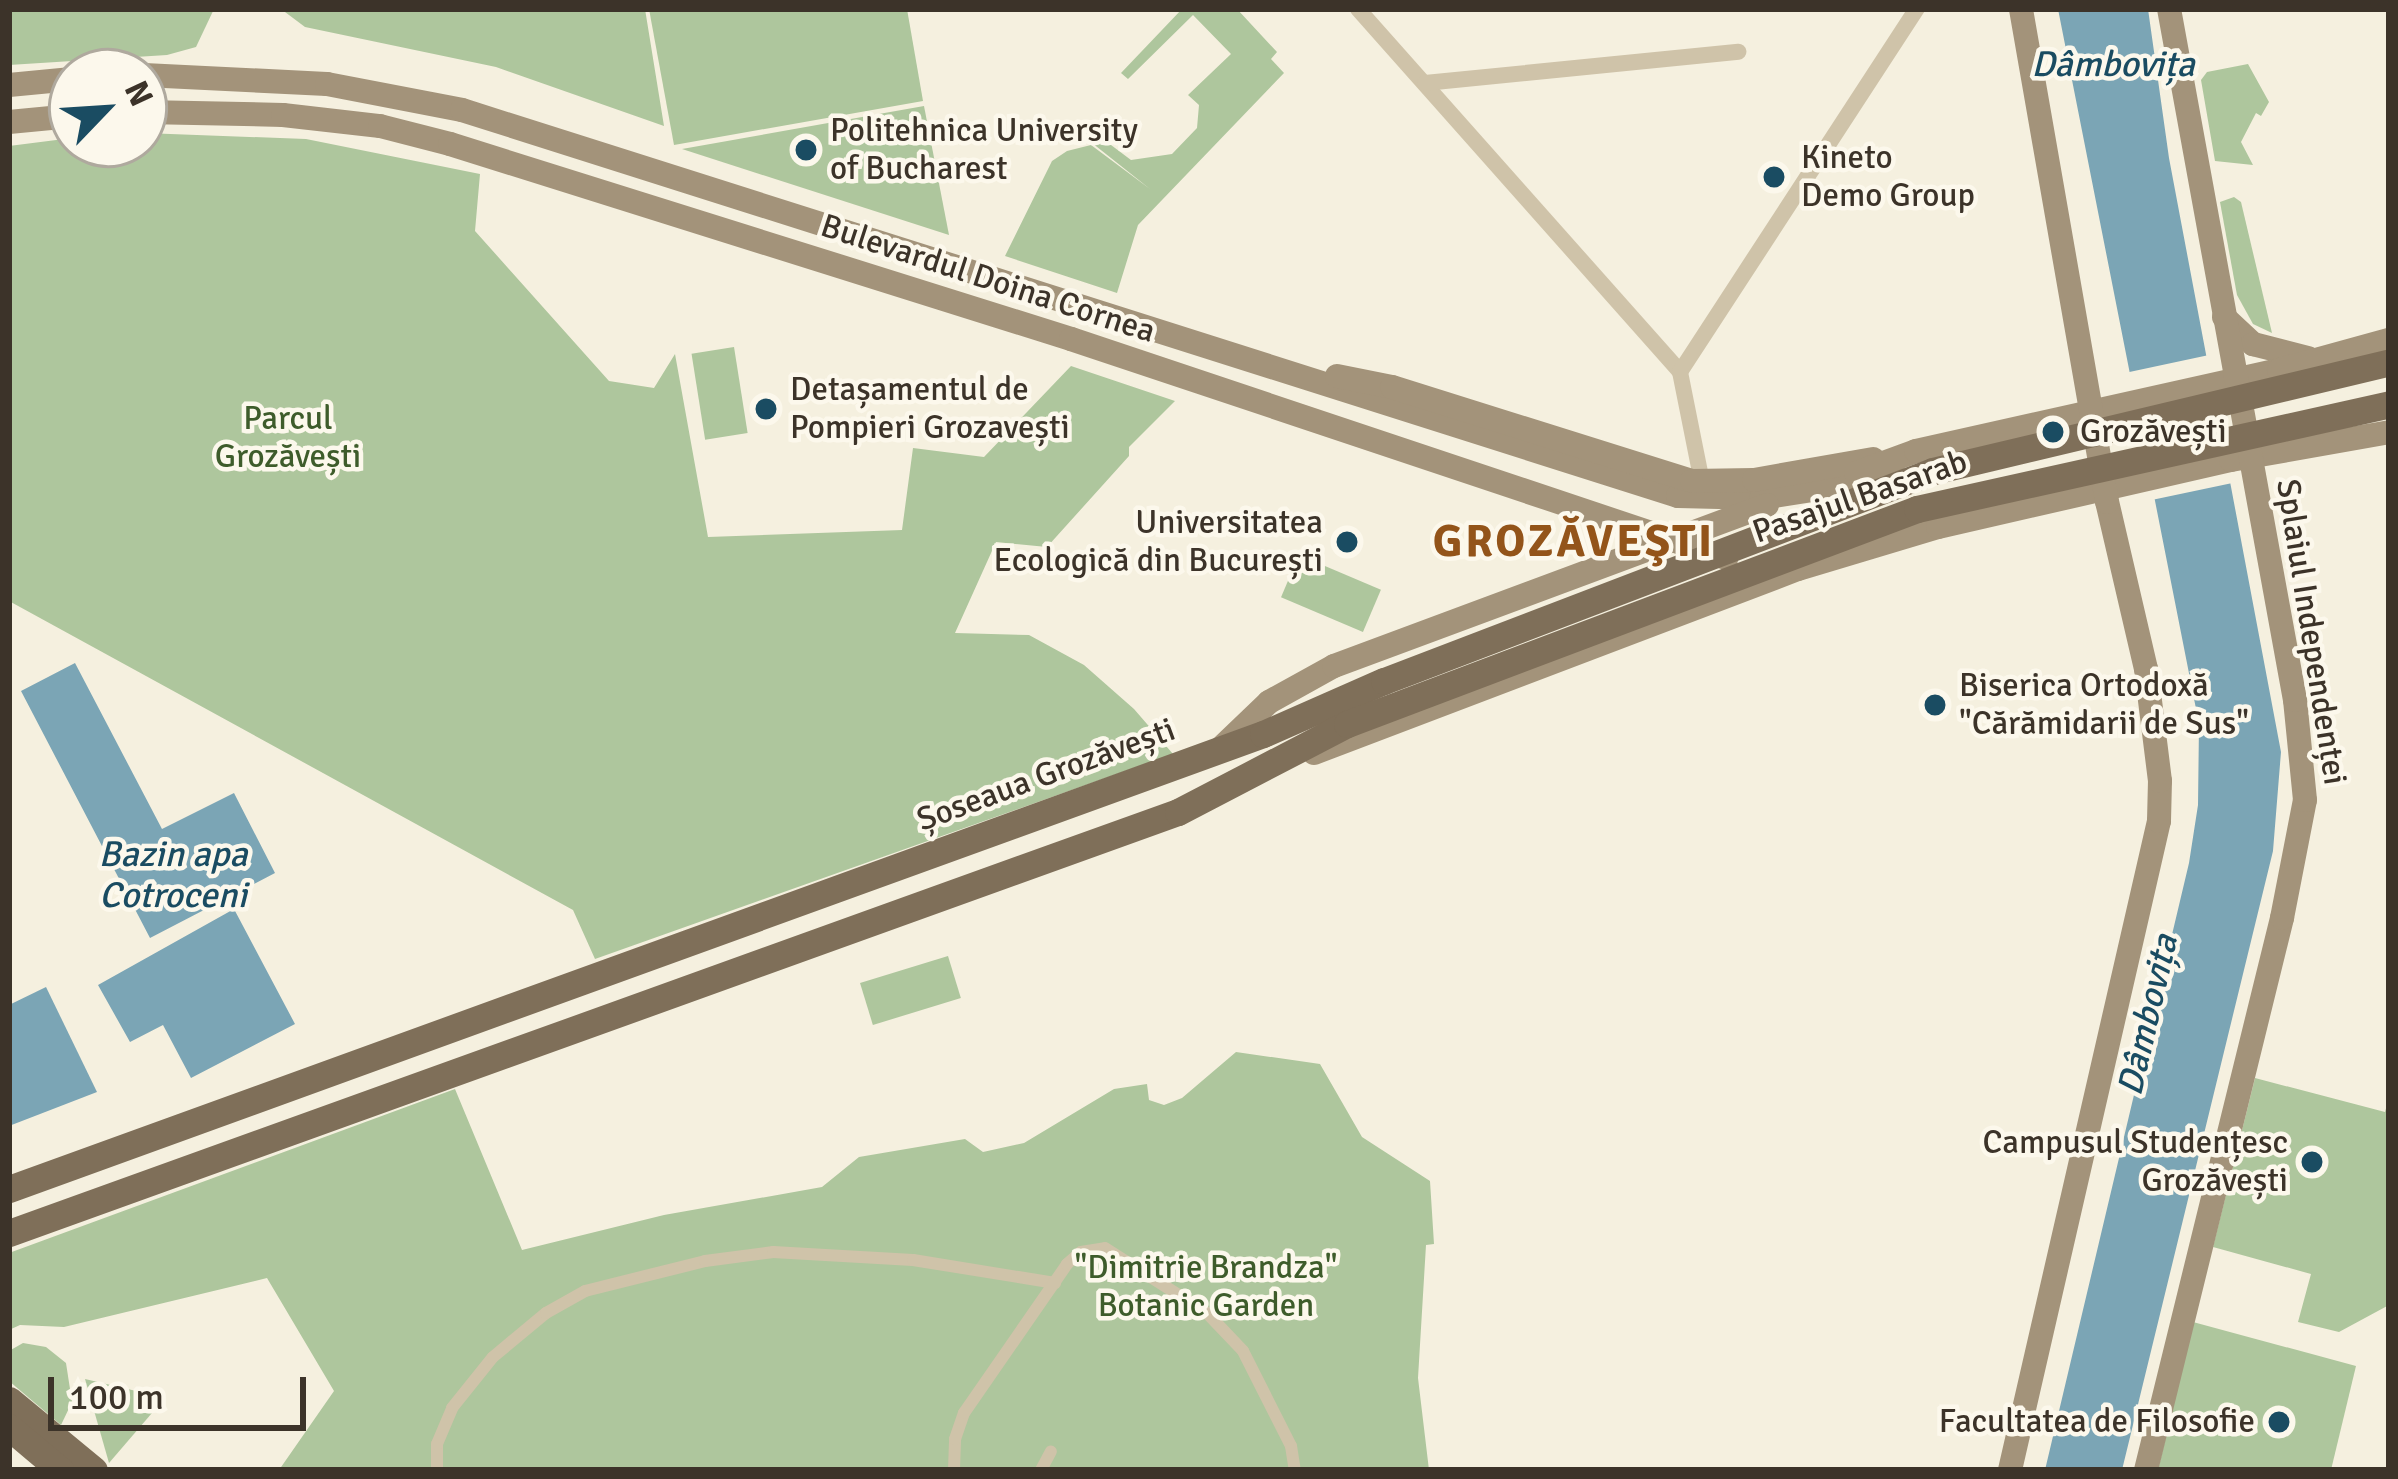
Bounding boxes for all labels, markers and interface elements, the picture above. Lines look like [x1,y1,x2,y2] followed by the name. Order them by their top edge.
[2031,43,2195,87] water label: Dâmbovița
[48,48,168,168] north arrow
[115,75,162,113] text: N
[830,111,1138,189] place label: Politehnica University of Bucharest
[793,137,819,163] marker: Politehnica University of Bucharest
[1801,138,1975,216] place label: Kineto Demo Group
[1758,161,1790,193] marker: Kineto Demo Group
[816,206,1160,352] street label: Bulevardul Doina Cornea
[790,370,1070,448] place label: Detașamentul de Pompieri Grozavești
[753,396,779,422] marker: Detașamentul de Pompieri Grozavești
[215,399,361,477] park label: Parcul Grozăvești
[2080,412,2227,452] place label: Grozăvești
[2037,416,2069,448] marker: Grozăvești
[1748,442,1972,552] street label: Pasajul Basarab
[2267,476,2355,788] street label: Splaiul Independenței
[994,503,1323,581] place label: Universitatea Ecologică din București
[1433,515,1715,569] district label: GROZĂVEŞTI
[1334,529,1360,555] marker: Universitatea Ecologică din București
[1959,666,2249,744] place label: Biserica Ortodoxă "Cărămidarii de Sus"
[1922,692,1948,718] marker: Biserica Ortodoxă "Cărămidarii de Sus"
[912,710,1180,840] street label: Șoseaua Grozăvești
[98,832,248,917] water label: Bazin apa Cotroceni
[2109,930,2187,1100] water label: Dâmbovița
[1983,1123,2288,1201] place label: Campusul Studențesc Grozăvești
[2299,1149,2325,1175] marker: Campusul Studențesc Grozăvești
[1075,1248,1337,1326] park label: "Dimitrie Brandza" Botanic Garden
[54,1353,312,1427] scale bar
[69,1375,164,1420] text: 100 m
[1939,1402,2255,1442] place label: Facultatea de Filosofie
[2266,1409,2292,1435] marker: Facultatea de Filosofie

